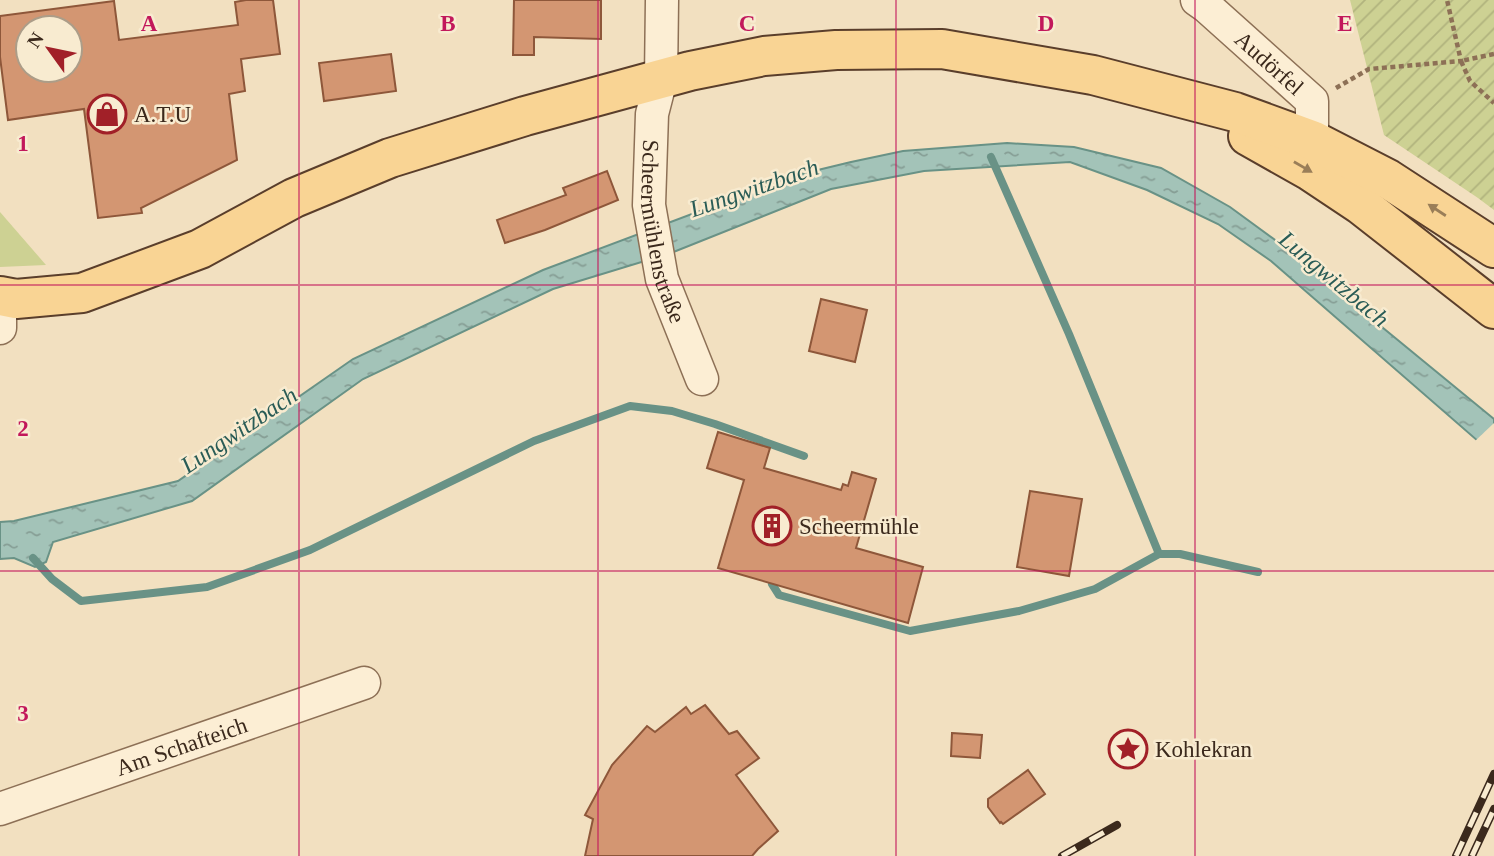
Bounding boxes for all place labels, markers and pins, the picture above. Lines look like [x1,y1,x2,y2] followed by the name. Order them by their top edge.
[86,93,128,135] shop icon: A.T.U
[134,102,191,127] place label: A.T.U
[751,505,793,547] building icon: Scheermühle
[799,514,919,539] place label: Scheermühle
[1107,728,1149,770] place icon: Kohlekran
[1155,737,1253,762] place label: Kohlekran

